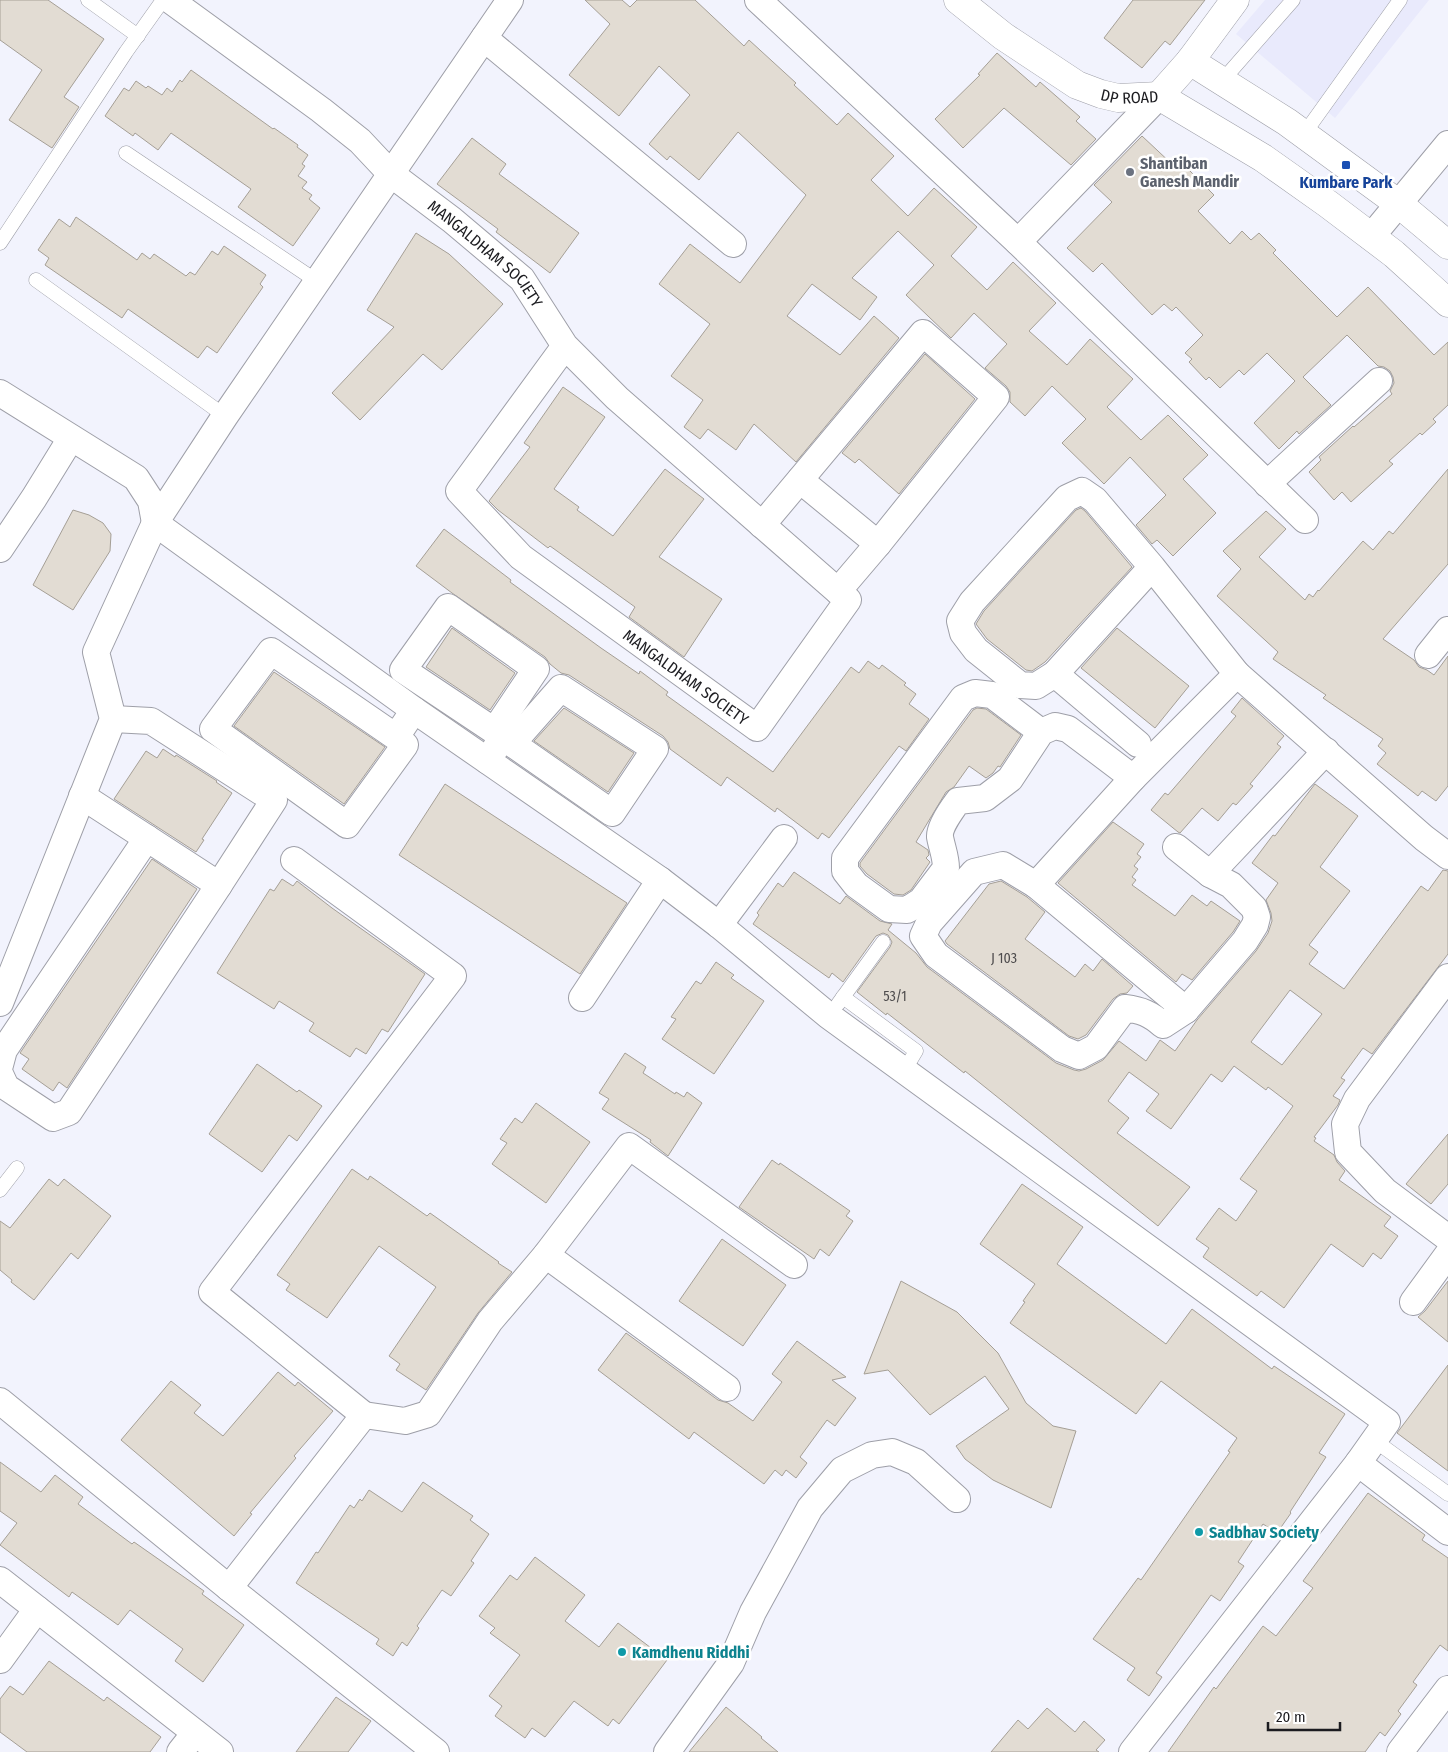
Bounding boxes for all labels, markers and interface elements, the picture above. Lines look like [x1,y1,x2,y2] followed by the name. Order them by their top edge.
[1099,85,1159,108] street label: DP ROAD
[1140,154,1239,191] place label: Shantiban Ganesh Mandir
[1340,159,1352,171] marker: Kumbare Park
[1124,166,1136,178] marker: Shantiban Ganesh Mandir
[1300,173,1393,192] place label: Kumbare Park
[424,196,546,311] street label: MANGALDHAM SOCIETY
[619,626,752,729] street label: MANGALDHAM SOCIETY
[991,950,1017,967] house number: J 103
[883,988,907,1005] house number: 53/1
[1209,1523,1319,1542] place label: Sadbhav Society
[1193,1526,1205,1538] marker: Sadbhav Society
[632,1643,750,1662] place label: Kamdhenu Riddhi
[616,1646,628,1658] marker: Kamdhenu Riddhi
[1268,1700,1340,1732] scale bar
[1276,1708,1306,1726] text: 20 m

